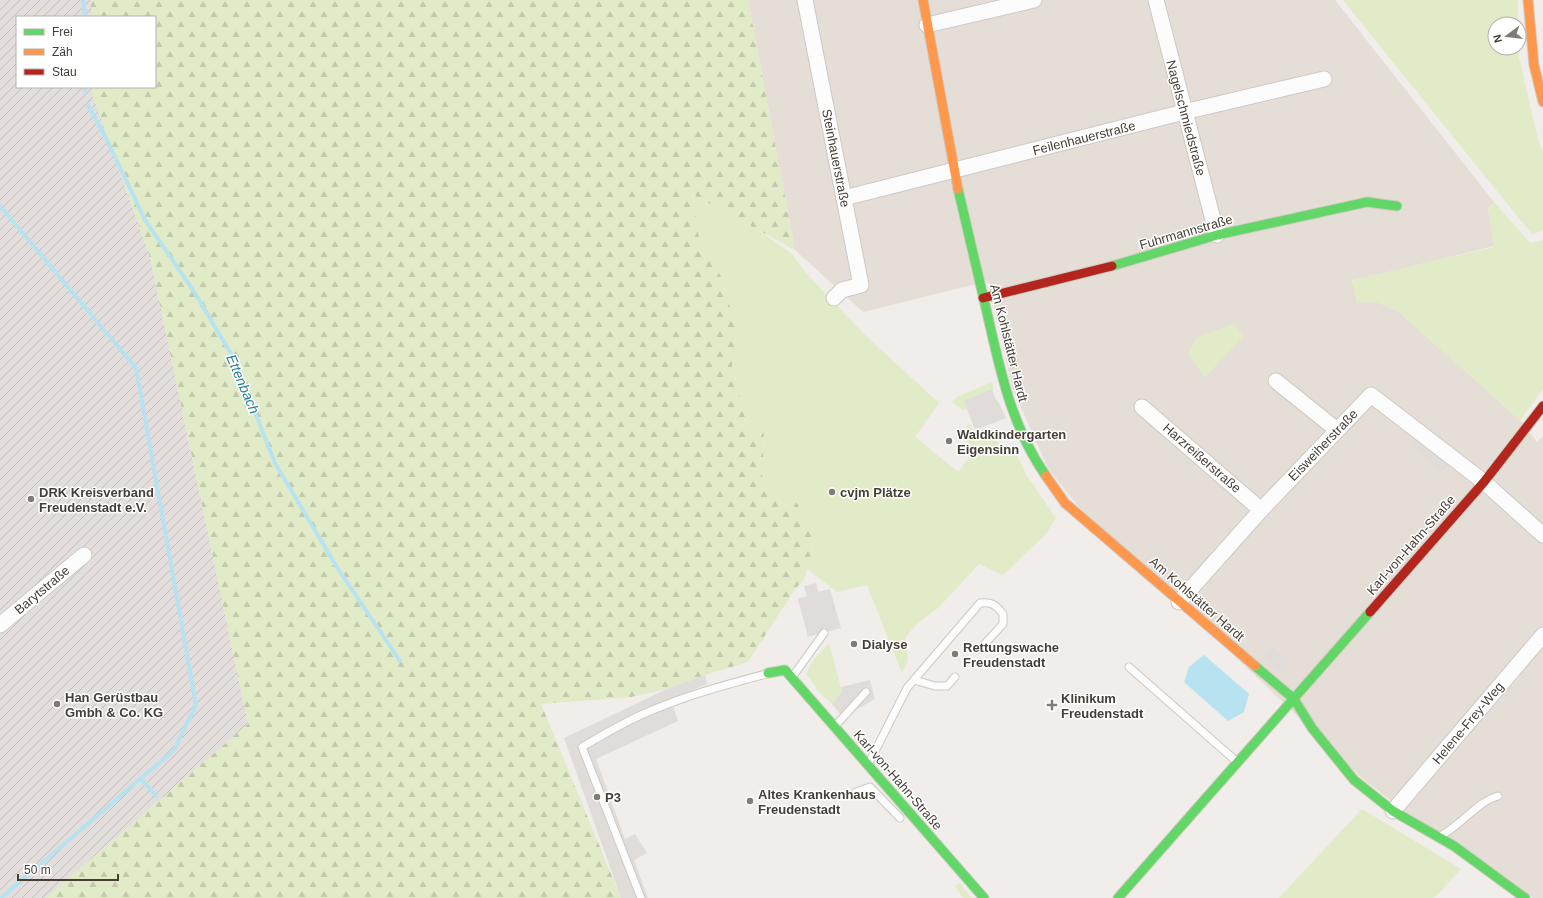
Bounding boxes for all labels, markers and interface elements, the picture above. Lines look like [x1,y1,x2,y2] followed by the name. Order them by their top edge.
[16,16,156,88] legend
[1487,16,1527,56] north arrow
[52,25,73,39] text: Frei
[1491,33,1504,44] text: N
[52,45,73,59] text: Zäh
[1163,58,1209,178] street label: Nagelschmiedstraße
[52,65,77,79] text: Stau
[819,108,853,208] street label: Steinhauerstraße
[1031,118,1137,158] street label: Feilenhauerstraße
[1138,212,1234,252] street label: Fuhrmannstraße
[987,283,1031,404] street label: Am Kohlstätter Hardt
[223,352,263,416] water label: Ettenbach
[1285,406,1361,484] street label: Eisweiherstraße
[1160,420,1244,496] street label: Harzreißerstraße
[957,427,1066,457] place label: Waldkindergarten Eigensinn
[944,436,954,446] marker: Waldkindergarten Eigensinn
[39,485,154,515] place label: DRK Kreisverband Freudenstadt e.V.
[840,485,911,500] place label: cvjm Plätze
[827,487,837,497] marker: cvjm Plätze
[1364,492,1458,598] street label: Karl-von-Hahn-Straße
[26,494,36,504] marker: DRK Kreisverband Freudenstadt e.V.
[1147,554,1248,644] street label: Am Kohlstätter Hardt
[11,563,73,617] street label: Barytstraße
[862,637,908,652] place label: Dialyse
[849,639,859,649] marker: Dialyse
[963,640,1059,670] place label: Rettungswache Freudenstadt
[950,649,960,659] marker: Rettungswache Freudenstadt
[1429,679,1507,767] street label: Helene-Frey-Weg
[65,690,163,720] place label: Han Gerüstbau Gmbh & Co. KG
[1061,691,1144,721] place label: Klinikum Freudenstadt
[52,699,62,709] marker: Han Gerüstbau Gmbh & Co. KG
[1046,699,1058,711] marker: Klinikum Freudenstadt
[851,727,945,833] street label: Karl-von-Hahn-Straße
[758,787,876,817] place label: Altes Krankenhaus Freudenstadt
[605,790,621,805] place label: P3
[592,792,602,802] marker: P3
[745,796,755,806] marker: Altes Krankenhaus Freudenstadt
[18,856,118,882] scale bar
[24,863,51,877] text: 50 m

